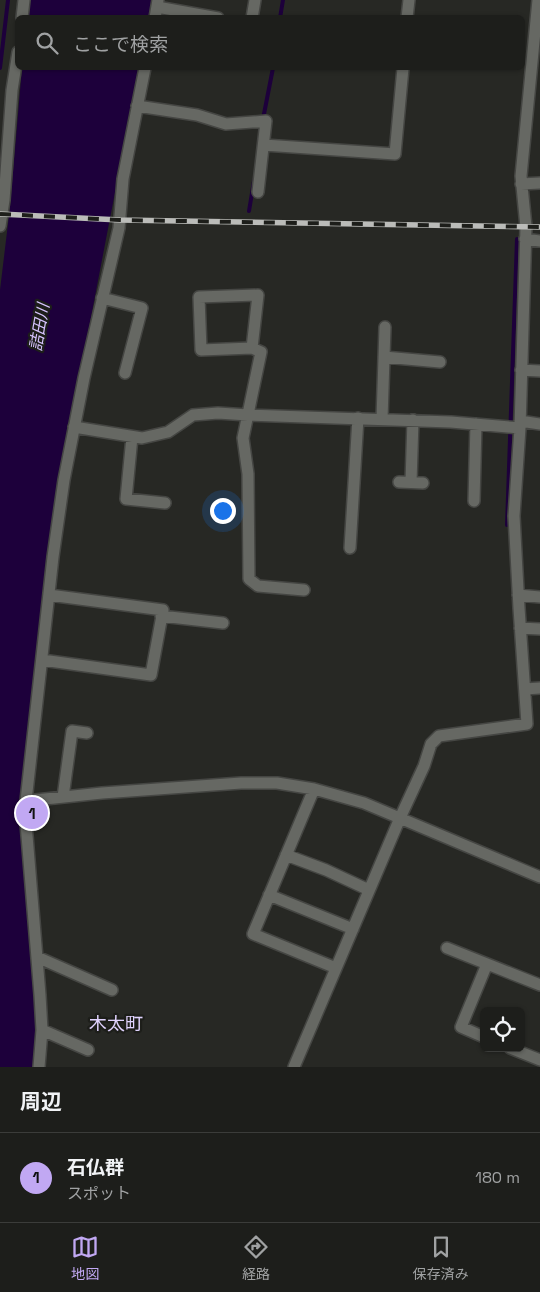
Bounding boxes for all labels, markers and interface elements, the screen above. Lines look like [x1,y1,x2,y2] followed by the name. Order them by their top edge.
[15,15,525,70] search box
[33,29,61,57] icon: search
[73,32,168,57] text: ここで検索
[25,300,54,353] water label: 詰田川
[210,498,236,524] your location
[16,794,48,832] pin: 1
[480,1007,525,1052] map controls
[480,1007,525,1052] button: locate
[89,1012,143,1035] district label: 木太町
[20,1088,62,1115] text: 周辺
[67,1155,124,1180] text: 石仏群
[32,1167,40,1188] text: 1
[475,1167,520,1188] text: 180 m
[67,1183,131,1204] text: スポット
[71,1233,99,1283] tab: 地図
[242,1233,270,1283] tab: 経路
[413,1233,469,1283] tab: 保存済み

